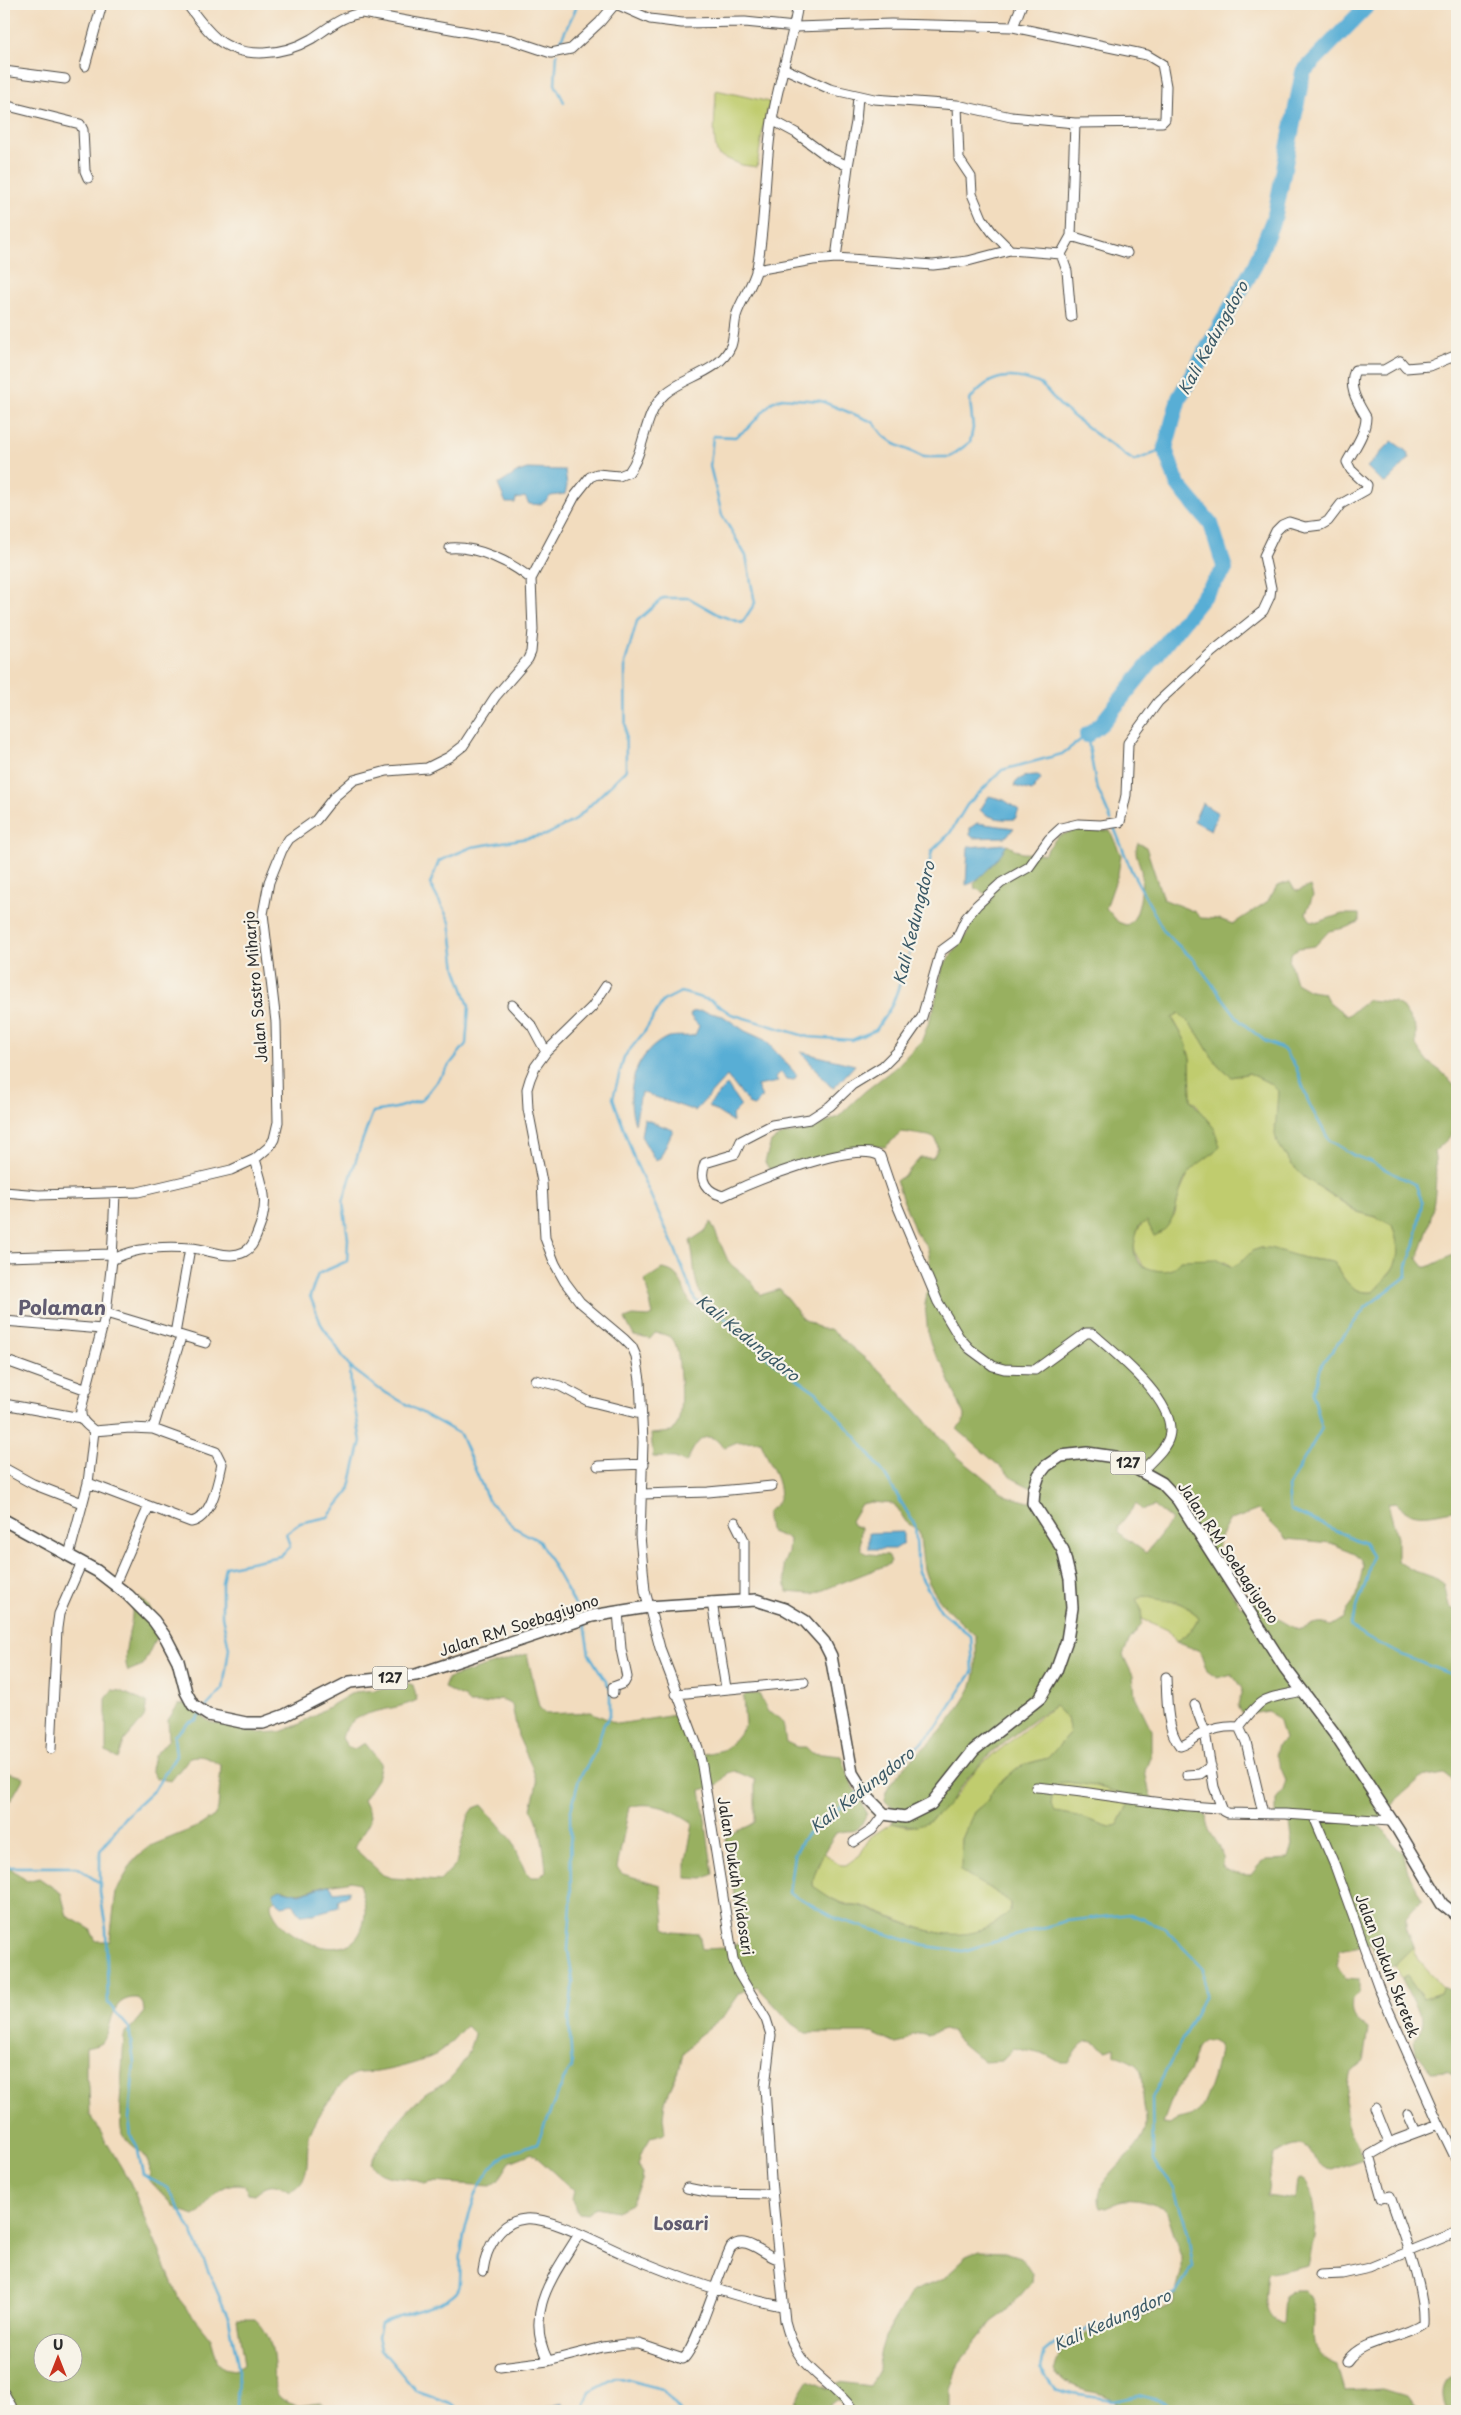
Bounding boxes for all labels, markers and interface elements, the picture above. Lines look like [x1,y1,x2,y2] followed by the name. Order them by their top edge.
[1171,276,1254,399] water label: Kali Kedungdoro
[886,858,940,987] water label: Kali Kedungdoro
[236,910,273,1064] street label: Jalan Sastro Miharjo
[692,1288,806,1387] water label: Kali Kedungdoro
[18,1292,106,1322] district label: Polaman
[1110,1452,1146,1475] road number: 127
[1173,1477,1285,1628] street label: Jalan RM Soebagiyono
[436,1588,601,1661] street label: Jalan RM Soebagiyono
[372,1666,408,1690] road number: 127
[804,1740,919,1838] water label: Kali Kedungdoro
[713,1795,760,1957] street label: Jalan Dukuh Widosari
[1350,1890,1427,2041] street label: Jalan Dukuh Skretek
[653,2209,709,2236] district label: Losari
[1049,2282,1175,2356] water label: Kali Kedungdoro
[32,2332,82,2382] north arrow
[53,2334,63,2355] text: U

